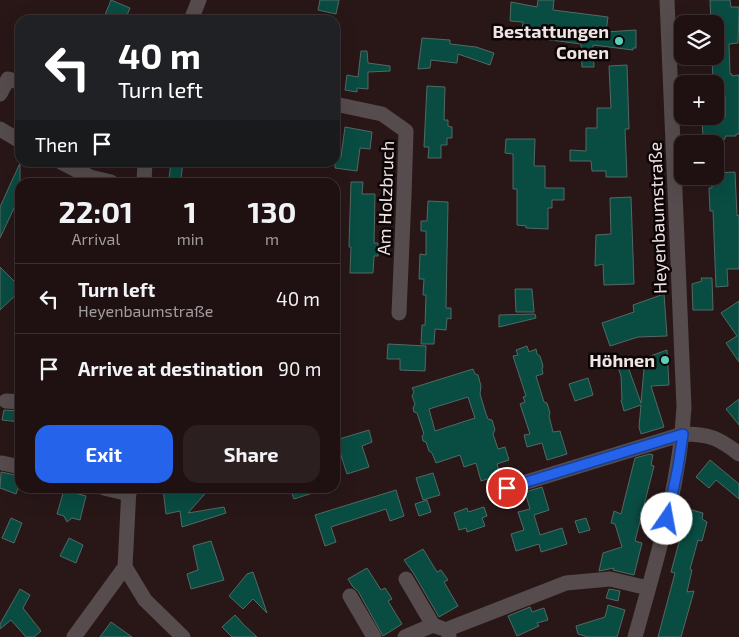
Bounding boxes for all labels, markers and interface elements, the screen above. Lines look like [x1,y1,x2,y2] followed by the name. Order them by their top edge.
[674,15,724,185] map controls
[674,15,724,65] button: layers
[493,20,609,63] place label: Bestattungen Conen
[118,34,201,76] text: 40 m
[35,35,100,100] icon: left
[613,35,625,47] marker: Bestattungen Conen
[674,75,724,125] button: +
[118,76,203,102] text: Turn left
[88,130,116,158] icon: arrive
[35,133,78,156] text: Then
[674,135,724,185] button: −
[372,140,398,256] street label: Am Holzbruch
[643,142,671,294] street label: Heyenbaumstraße
[59,193,133,229] text: 22:01
[184,193,197,229] text: 1
[247,193,296,229] text: 130
[71,229,120,248] text: Arrival
[177,229,204,248] text: min
[265,229,279,248] text: m
[78,278,155,301] text: Turn left
[35,285,63,313] icon: left
[276,287,320,310] text: 40 m
[78,301,213,320] text: Heyenbaumstraße
[589,349,655,371] place label: Höhnen
[659,354,671,366] marker: Höhnen
[35,355,63,383] icon: arrive
[78,357,263,380] text: Arrive at destination
[278,357,321,380] text: 90 m
[35,425,173,483] button: Exit
[183,425,320,483] button: Share
[486,467,528,509] pin
[493,474,521,502] icon: arrive
[640,492,692,544] position arrow

